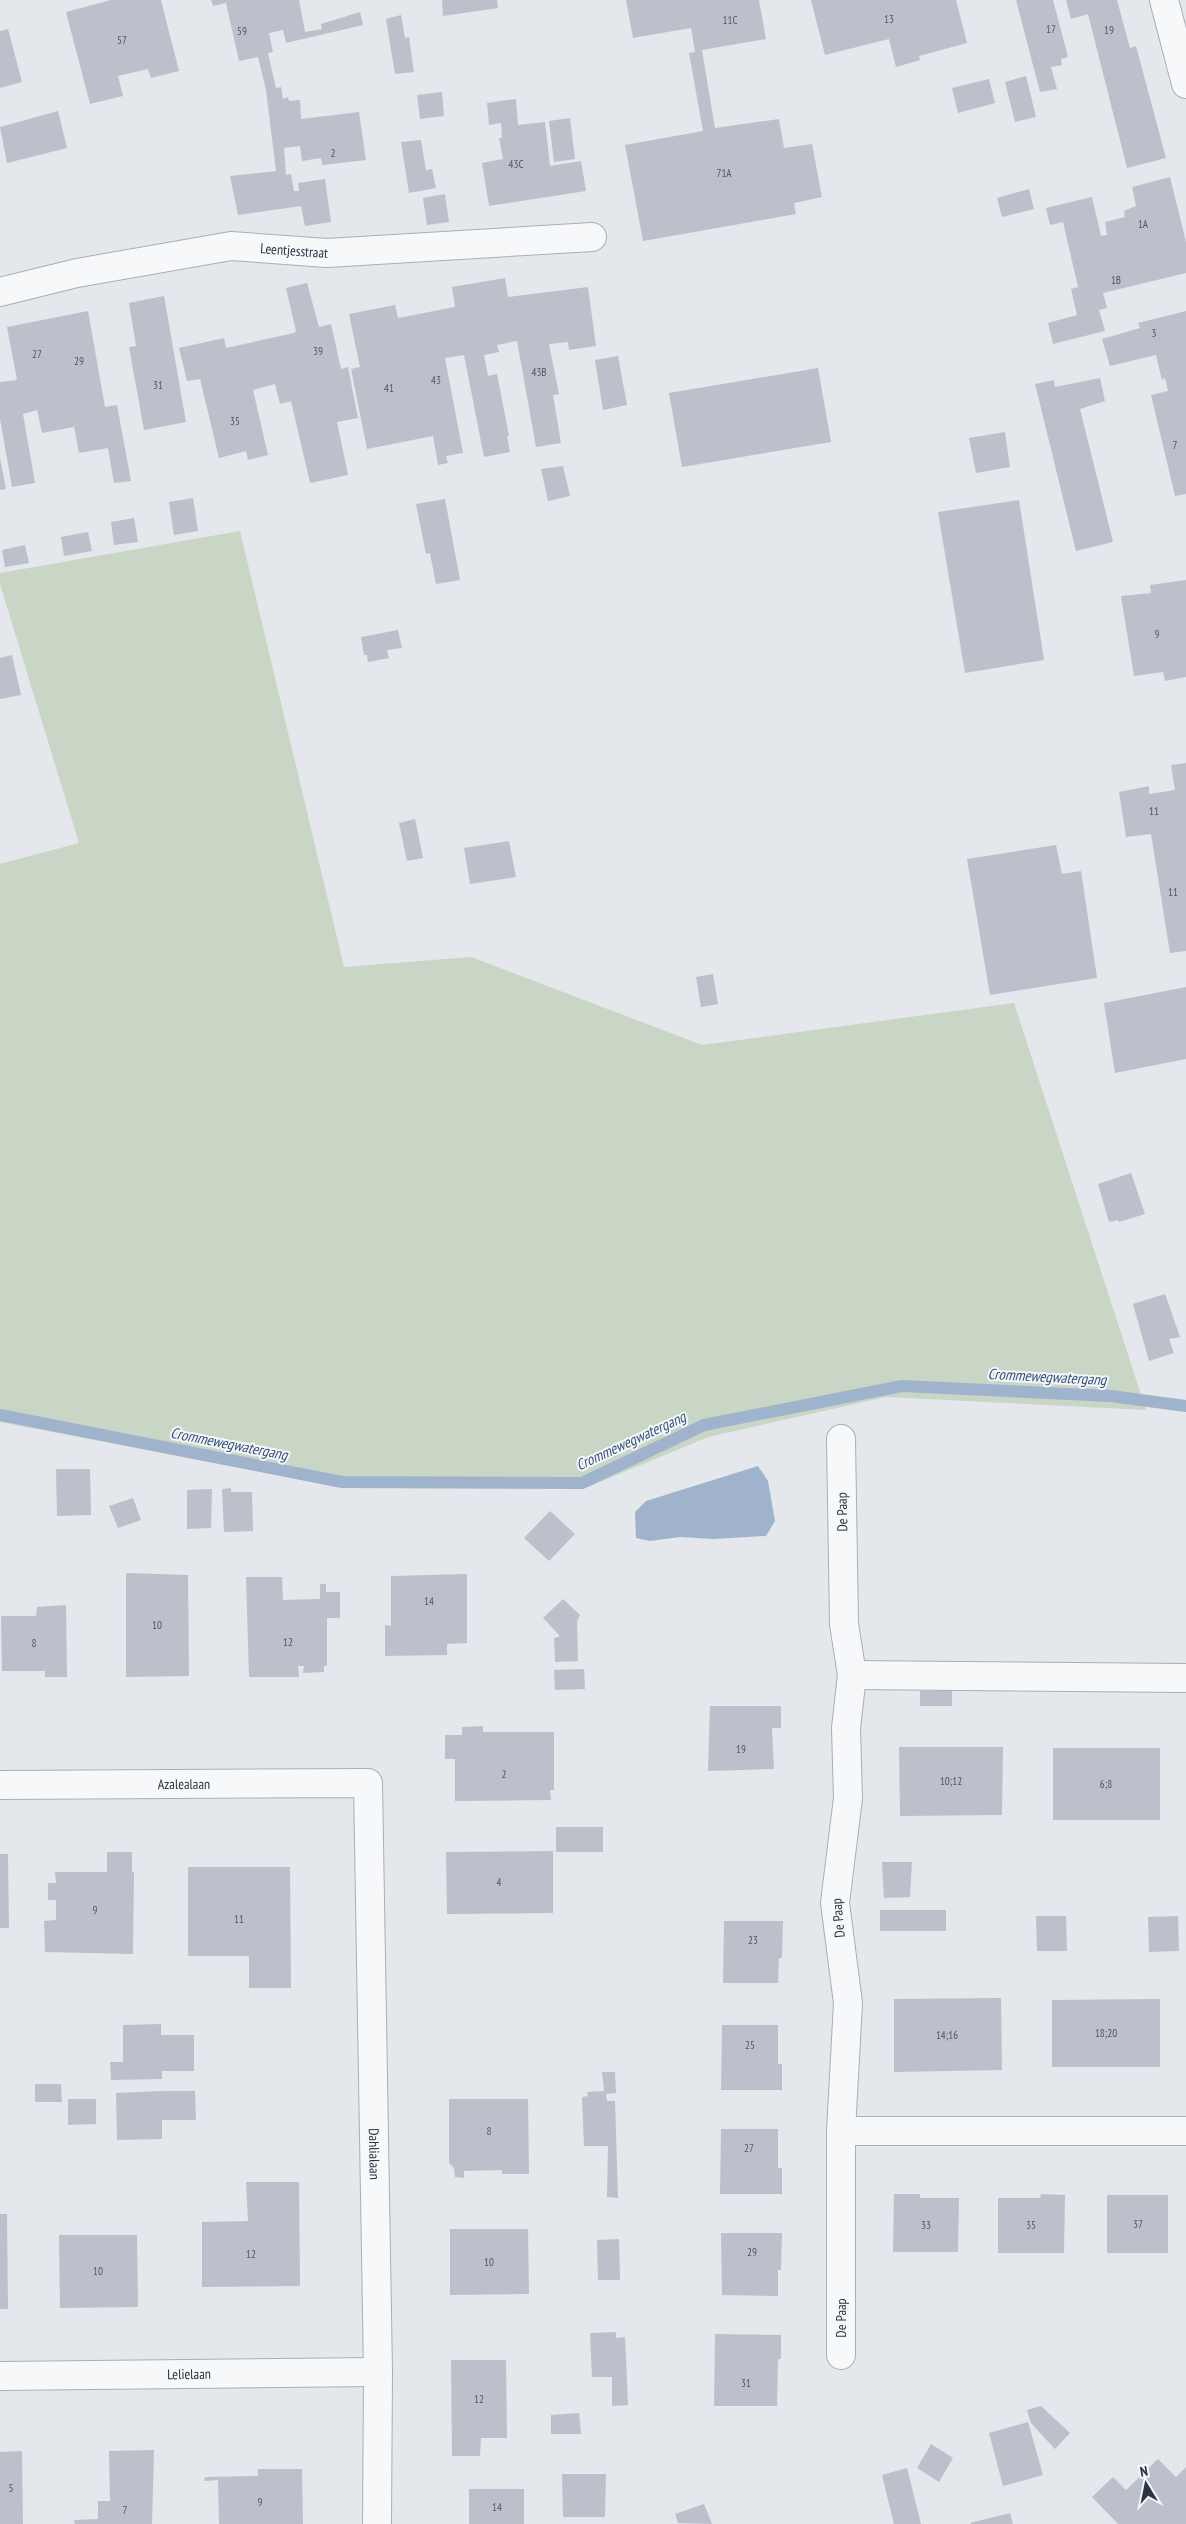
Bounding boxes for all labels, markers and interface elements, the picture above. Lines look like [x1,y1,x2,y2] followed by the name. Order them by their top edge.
[884,12,894,26] house number: 13
[723,13,737,27] house number: 11C
[1046,22,1056,36] house number: 17
[1104,23,1114,37] house number: 19
[237,24,247,38] house number: 59
[117,33,127,47] house number: 57
[331,146,336,160] house number: 2
[509,157,523,171] house number: 43C
[716,166,732,180] house number: 71A
[1138,217,1149,231] house number: 1A
[260,239,329,262] street label: Leentjesstraat
[1111,273,1121,287] house number: 1B
[1152,326,1157,340] house number: 3
[313,344,323,358] house number: 39
[32,347,42,361] house number: 27
[74,354,84,368] house number: 29
[531,365,547,379] house number: 43B
[431,373,441,387] house number: 43
[153,378,163,392] house number: 31
[384,381,394,395] house number: 41
[230,414,240,428] house number: 35
[1173,438,1178,452] house number: 7
[1155,627,1160,641] house number: 9
[1149,804,1159,818] house number: 11
[1168,885,1178,899] house number: 11
[987,1364,1108,1389] water label: Crommewegwatergang
[573,1406,690,1474] water label: Crommewegwatergang
[169,1423,291,1464] water label: Crommewegwatergang
[833,1492,851,1532] street label: De Paap
[424,1594,434,1608] house number: 14
[152,1618,162,1632] house number: 10
[283,1635,293,1649] house number: 12
[32,1636,37,1650] house number: 8
[736,1742,746,1756] house number: 19
[502,1767,507,1781] house number: 2
[940,1774,962,1788] house number: 10;12
[158,1775,210,1793] street label: Azalealaan
[1100,1777,1112,1791] house number: 6;8
[497,1875,502,1889] house number: 4
[827,1898,849,1938] street label: De Paap
[93,1903,98,1917] house number: 9
[234,1912,244,1926] house number: 11
[748,1933,758,1947] house number: 23
[1095,2026,1117,2040] house number: 18;20
[936,2028,958,2042] house number: 14;16
[745,2038,755,2052] house number: 25
[487,2124,492,2138] house number: 8
[365,2128,384,2180] street label: Dahlialaan
[744,2141,754,2155] house number: 27
[1133,2217,1143,2231] house number: 37
[921,2218,931,2232] house number: 33
[1026,2218,1036,2232] house number: 35
[747,2245,757,2259] house number: 29
[246,2247,256,2261] house number: 12
[484,2255,494,2269] house number: 10
[93,2264,103,2278] house number: 10
[832,2298,850,2338] street label: De Paap
[167,2365,211,2383] street label: Lelielaan
[741,2376,751,2390] house number: 31
[474,2392,484,2406] house number: 12
[1121,2459,1171,2509] north arrow
[1138,2462,1149,2481] text: N
[9,2481,14,2495] house number: 5
[258,2495,263,2509] house number: 9
[492,2500,502,2514] house number: 14
[123,2503,128,2517] house number: 7

